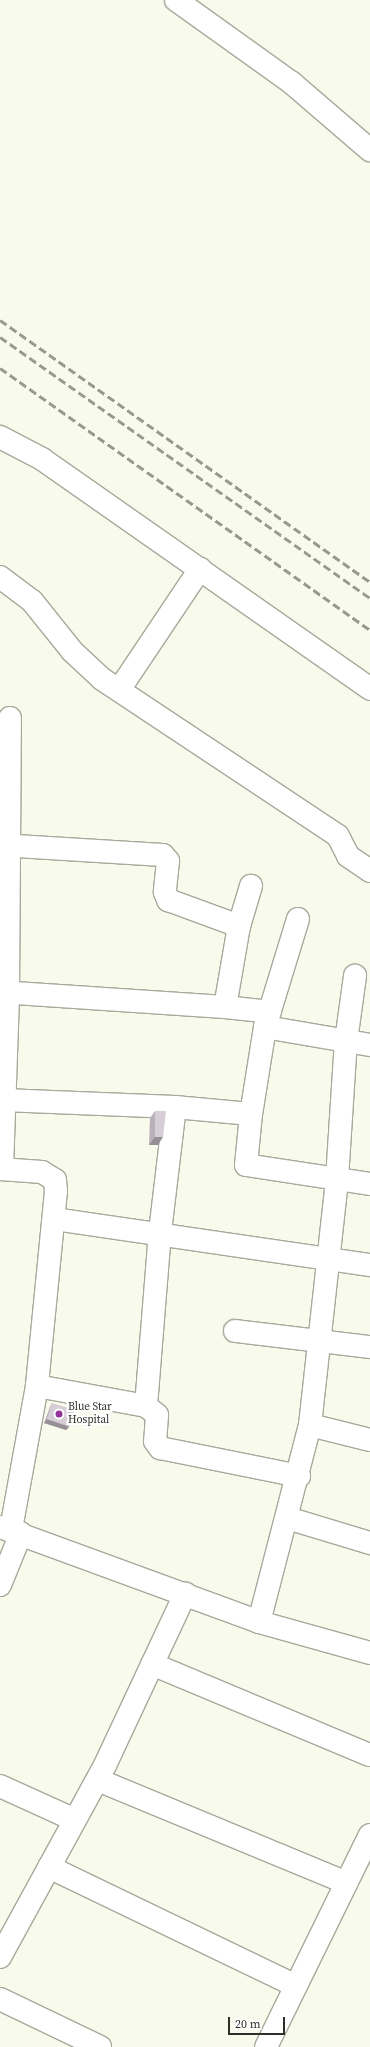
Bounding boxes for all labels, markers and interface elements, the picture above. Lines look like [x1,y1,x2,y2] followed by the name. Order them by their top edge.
[68,1401,112,1427] place label: Blue Star Hospital
[53,1408,65,1420] marker: Blue Star Hospital
[230,2009,287,2035] scale bar
[235,2016,261,2032] text: 20 m

